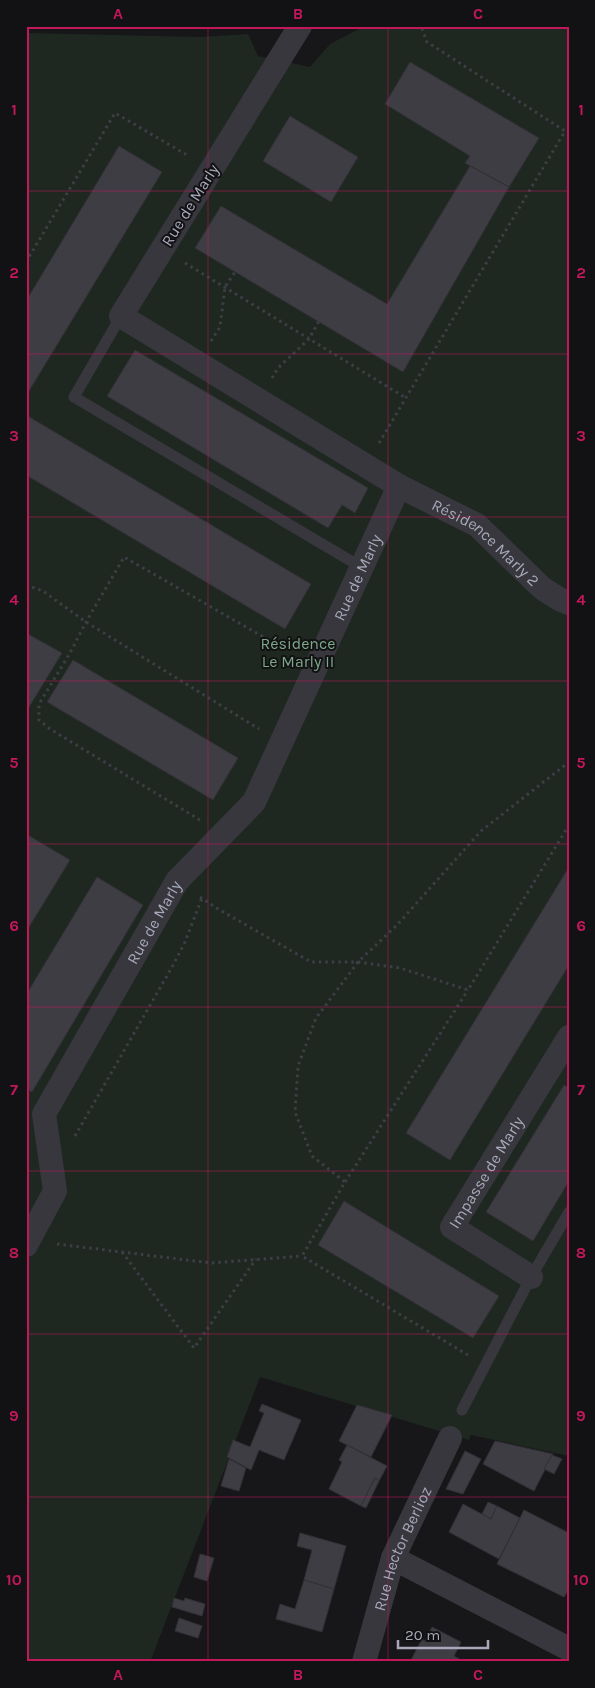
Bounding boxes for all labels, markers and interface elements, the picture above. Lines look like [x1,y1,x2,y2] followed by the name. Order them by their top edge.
[113,4,123,23] text: A
[293,4,303,23] text: B
[473,4,483,23] text: C
[11,100,17,119] text: 1
[578,100,584,119] text: 1
[157,160,223,250] street label: Rue de Marly
[9,263,19,282] text: 2
[576,263,586,282] text: 2
[9,426,19,445] text: 3
[576,426,586,445] text: 3
[429,495,543,590] street label: Résidence Marly 2
[329,530,385,624] street label: Rue de Marly
[9,590,19,609] text: 4
[576,590,586,609] text: 4
[260,634,336,671] park label: Résidence Le Marly II
[9,753,19,772] text: 5
[576,753,586,772] text: 5
[122,876,185,967] street label: Rue de Marly
[9,916,19,935] text: 6
[576,916,586,935] text: 6
[10,1080,18,1099] text: 7
[577,1080,585,1099] text: 7
[444,1112,528,1232] street label: Impasse de Marly
[9,1243,19,1262] text: 8
[576,1243,586,1262] text: 8
[9,1406,19,1425] text: 9
[576,1406,586,1425] text: 9
[369,1483,435,1613] street label: Rue Hector Berlioz
[6,1570,22,1589] text: 10
[573,1570,589,1589] text: 10
[398,1618,488,1650] scale bar
[405,1626,440,1644] text: 20 m
[113,1665,123,1684] text: A
[293,1665,303,1684] text: B
[473,1665,483,1684] text: C

